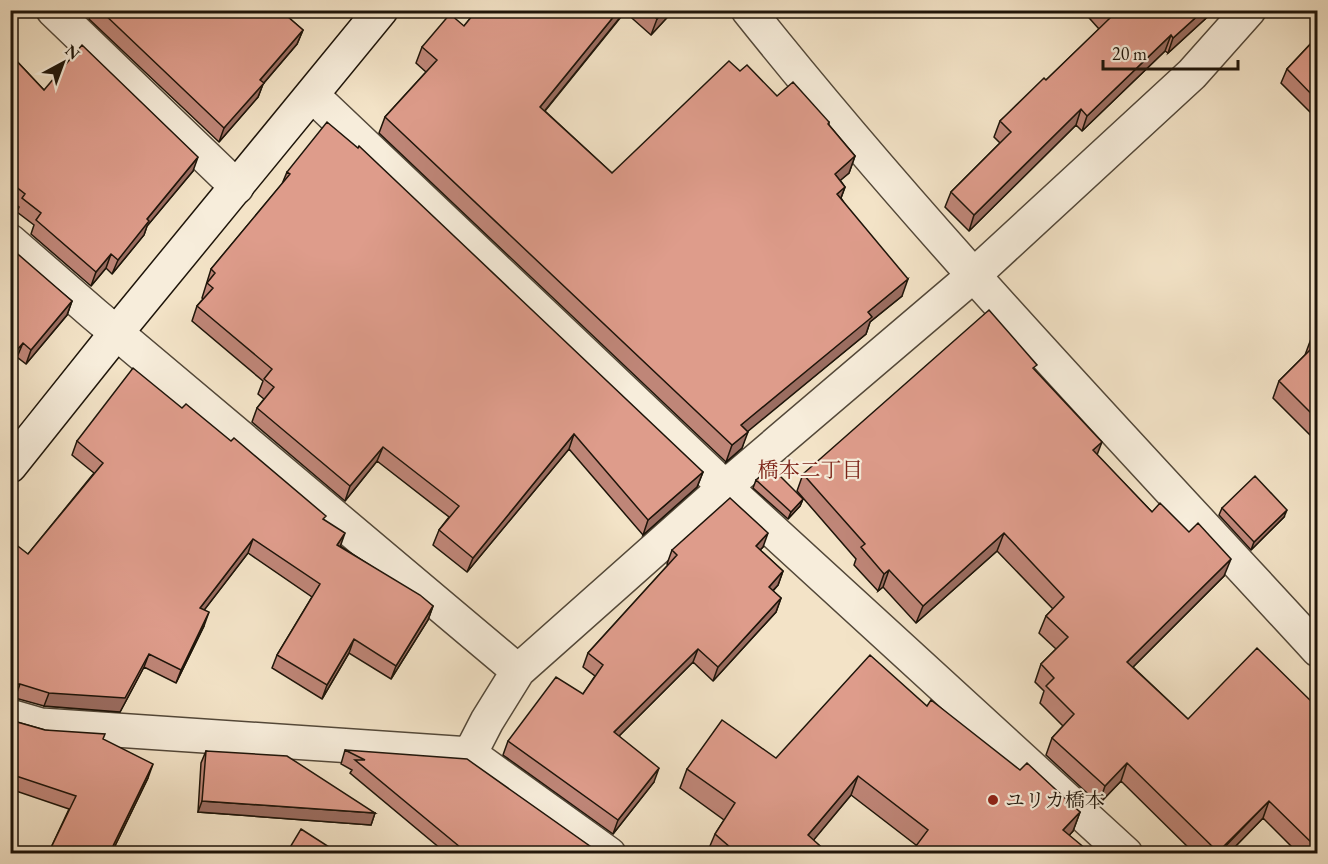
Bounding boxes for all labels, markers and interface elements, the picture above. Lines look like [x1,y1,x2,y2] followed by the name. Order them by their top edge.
[33,33,93,93] north arrow
[1103,33,1238,71] scale bar
[61,40,84,64] text: N
[1112,42,1147,65] text: 20 m
[758,456,863,483] district label: 橋本二丁目
[1005,787,1105,813] place label: ユリカ橋本
[986,793,1000,807] marker: ユリカ橋本

